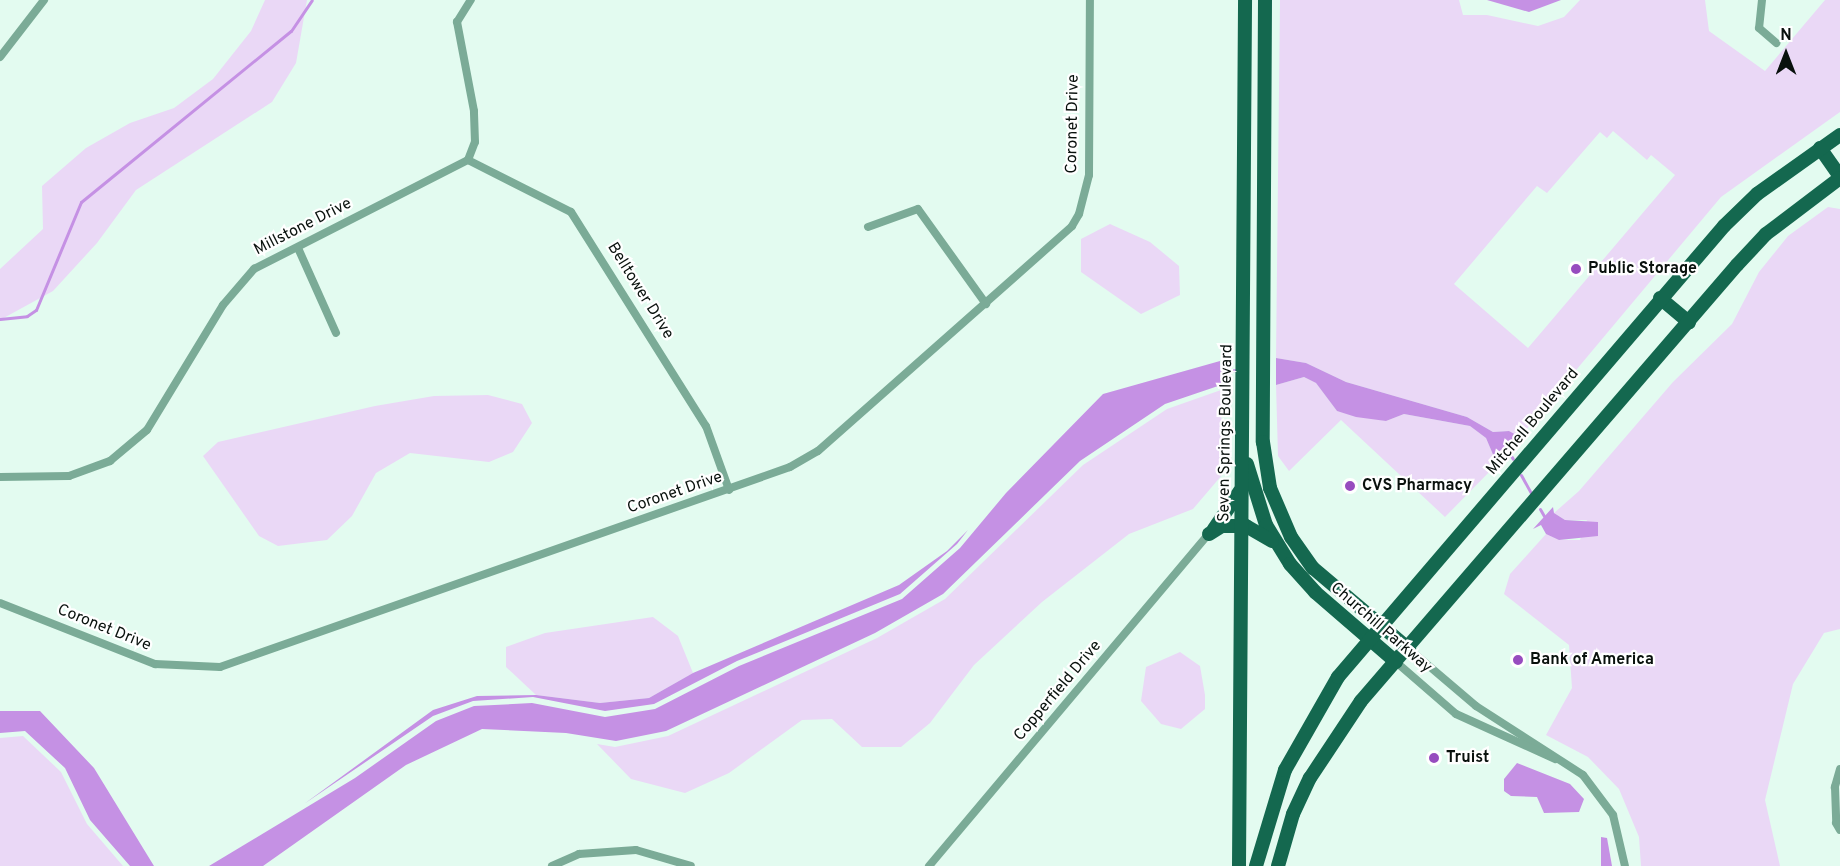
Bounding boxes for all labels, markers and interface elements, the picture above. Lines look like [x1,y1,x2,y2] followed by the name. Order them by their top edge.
[1756,24,1816,84] north arrow
[1780,26,1792,46] text: N
[1063,74,1083,174] street label: Coronet Drive
[251,194,355,260] street label: Millstone Drive
[603,239,677,343] street label: Belltower Drive
[1588,259,1697,279] place label: Public Storage
[1569,262,1583,276] marker: Public Storage
[1215,344,1237,522] street label: Seven Springs Boulevard
[1483,365,1583,479] street label: Mitchell Boulevard
[625,468,725,518] street label: Coronet Drive
[1362,476,1472,496] place label: CVS Pharmacy
[1343,479,1357,493] marker: CVS Pharmacy
[1326,579,1436,677] street label: Churchill Parkway
[54,600,154,656] street label: Coronet Drive
[1010,637,1106,745] street label: Copperfield Drive
[1530,650,1654,670] place label: Bank of America
[1511,653,1525,667] marker: Bank of America
[1446,748,1489,768] place label: Truist
[1427,751,1441,765] marker: Truist

